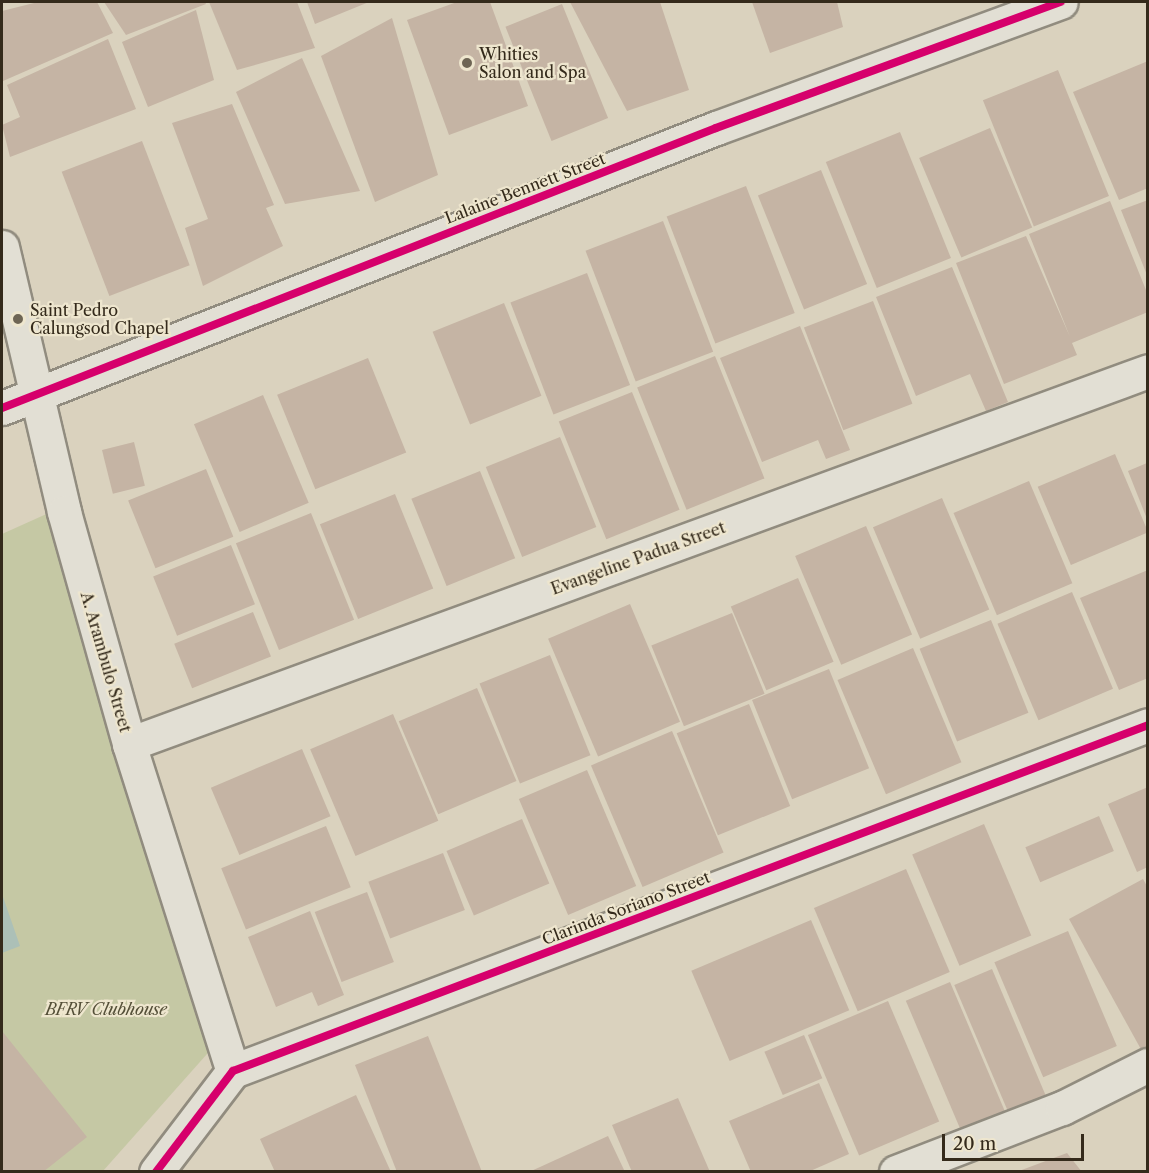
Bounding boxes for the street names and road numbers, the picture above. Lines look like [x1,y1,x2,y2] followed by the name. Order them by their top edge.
[442,149,608,227] street label: Lalaine Bennett Street
[548,517,728,599] street label: Evangeline Padua Street
[77,589,135,735] street label: A. Arambulo Street
[539,867,713,949] street label: Clarinda Soriano Street

